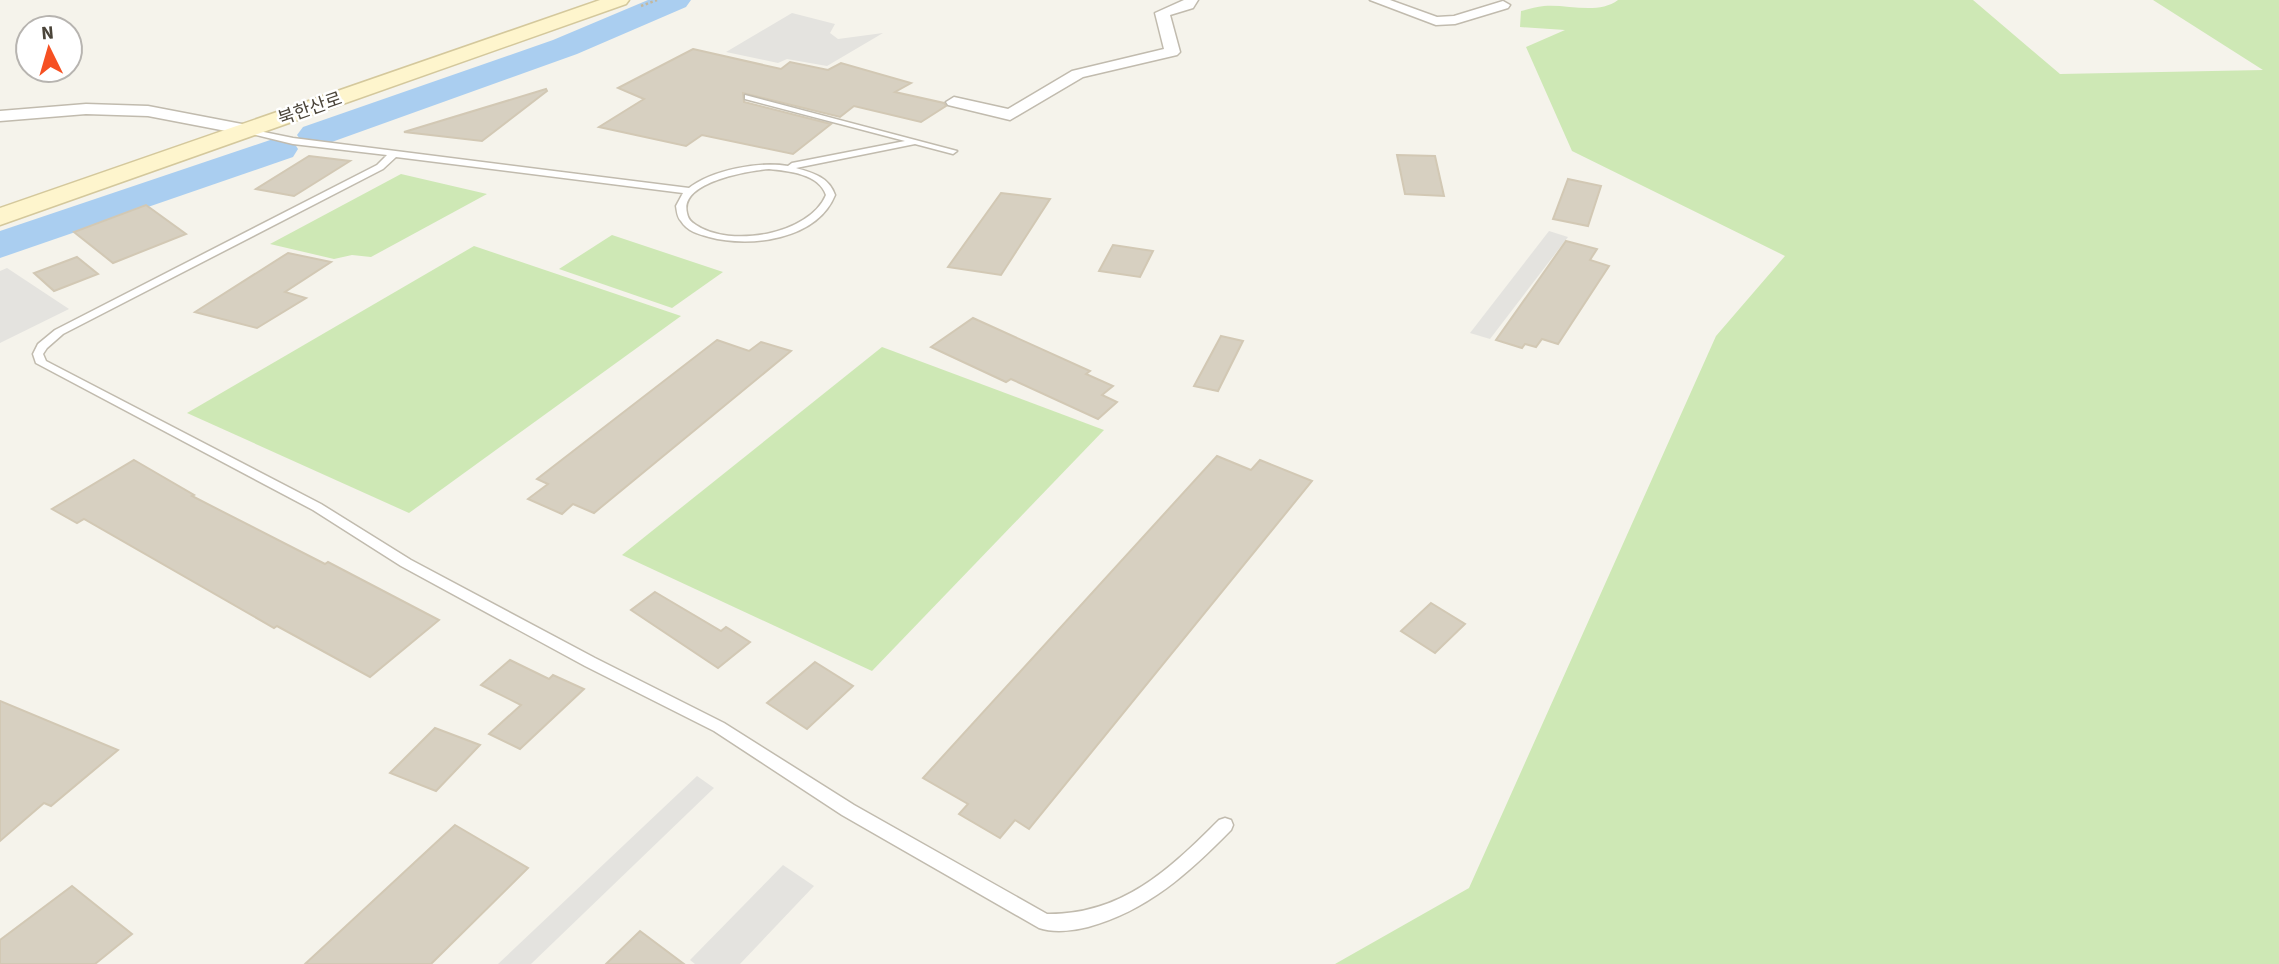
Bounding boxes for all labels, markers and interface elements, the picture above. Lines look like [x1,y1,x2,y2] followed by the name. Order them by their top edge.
[14,14,84,84] north arrow
[40,20,55,48] text: N
[275,86,345,132] street label: 북한산로

